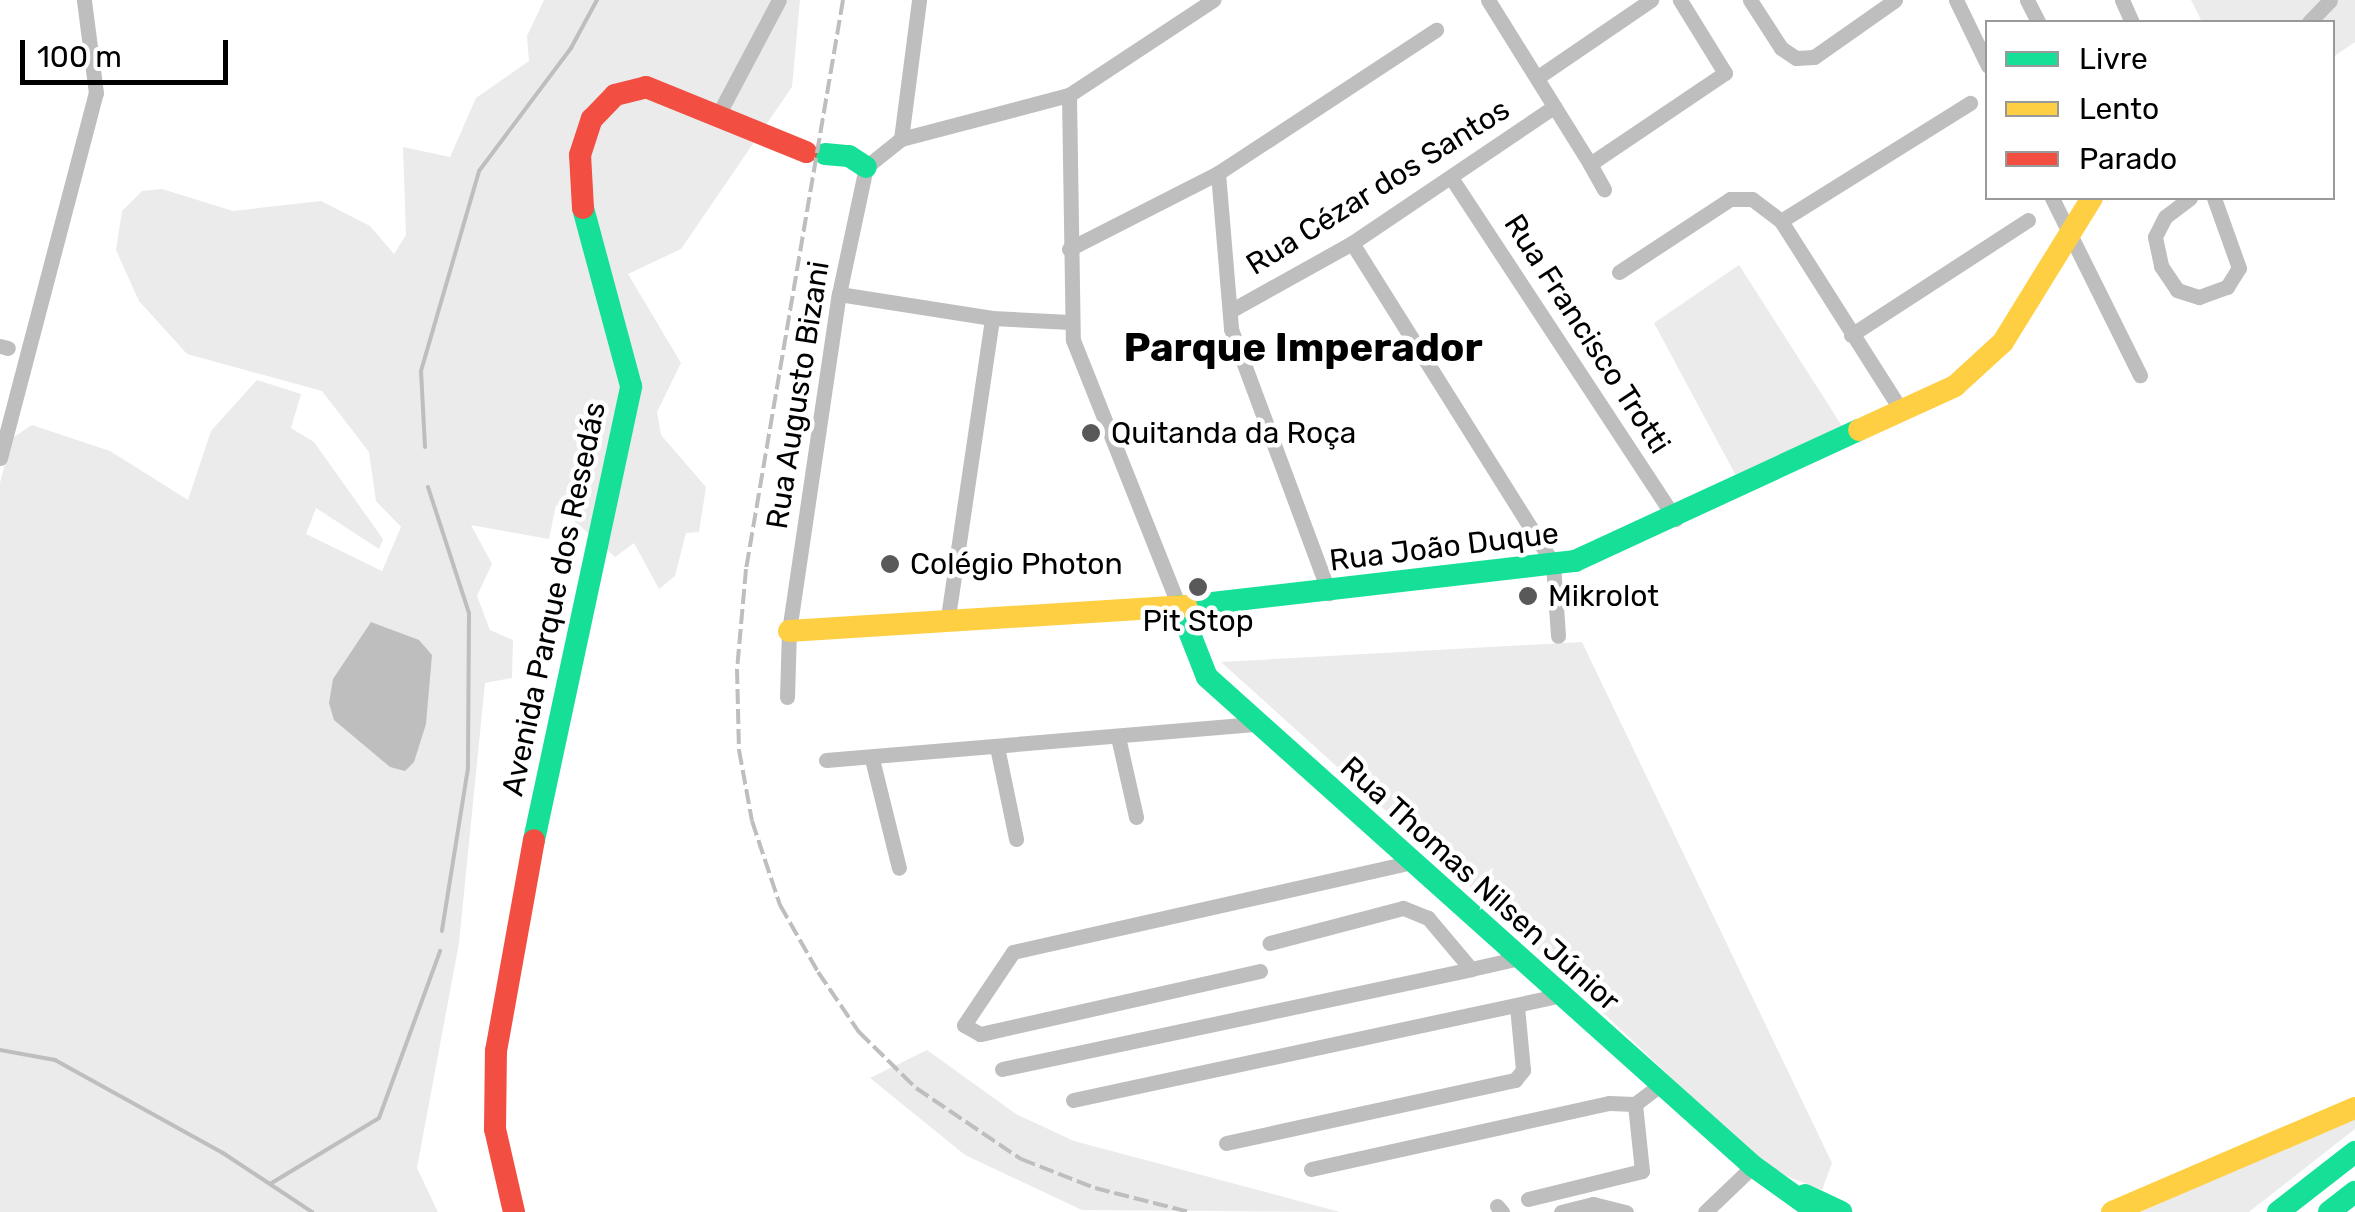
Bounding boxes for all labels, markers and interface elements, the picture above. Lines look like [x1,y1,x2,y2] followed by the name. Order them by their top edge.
[25,20,232,82] scale bar
[1985,20,2335,200] legend
[37,39,122,75] text: 100 m
[2079,41,2148,77] text: Livre
[1240,91,1516,283] street label: Rua Cézar dos Santos
[2079,91,2159,127] text: Lento
[2079,141,2177,177] text: Parado
[1496,207,1678,461] street label: Rua Francisco Trotti
[759,258,837,532] street label: Rua Augusto Bizani
[1123,324,1483,372] district label: Parque Imperador
[495,399,613,799] street label: Avenida Parque dos Resedás
[1111,415,1356,451] place label: Quitanda da Roça
[1080,422,1102,444] marker: Quitanda da Roça
[1327,515,1561,579] street label: Rua João Duque
[910,546,1123,582] place label: Colégio Photon
[879,553,901,575] marker: Colégio Photon
[1187,576,1209,598] marker: Pit Stop
[1548,578,1659,614] place label: Mikrolot
[1517,585,1539,607] marker: Mikrolot
[1142,603,1254,639] place label: Pit Stop
[1333,749,1627,1019] street label: Rua Thomas Nilsen Júnior

